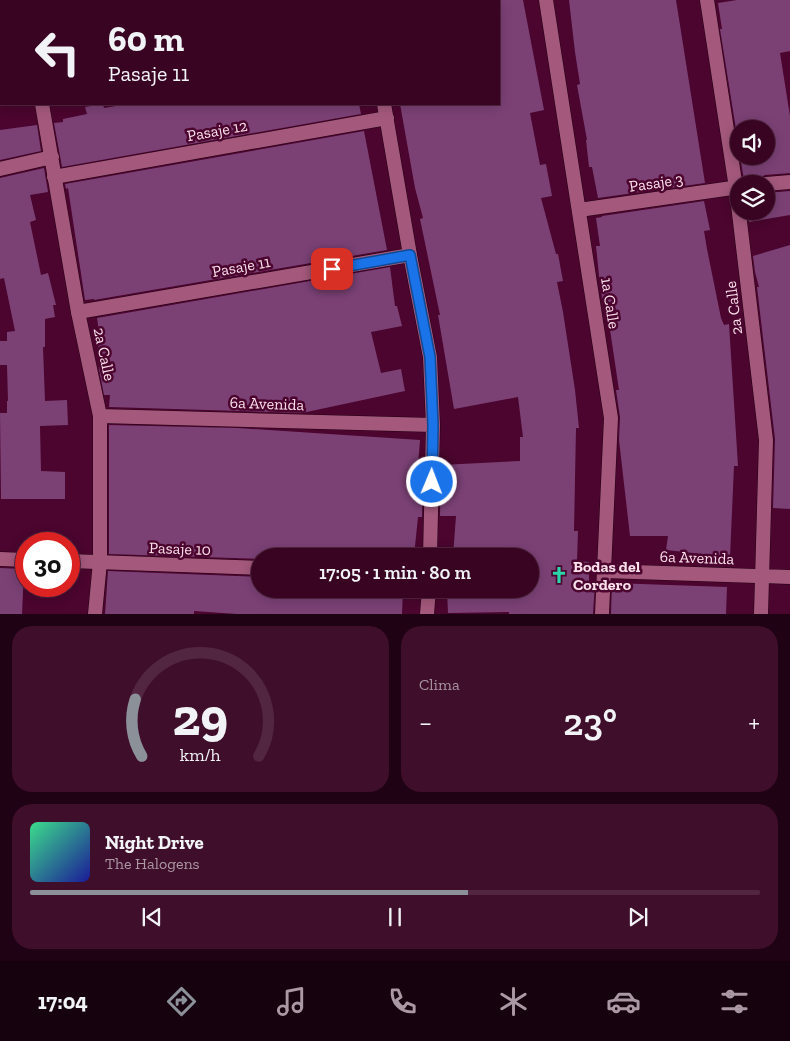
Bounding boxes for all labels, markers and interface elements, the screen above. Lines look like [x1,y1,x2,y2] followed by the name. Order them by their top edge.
[108,18,184,60] text: 60 m
[25,20,90,85] icon: left
[108,60,189,87] text: Pasaje 11
[185,116,249,145] street label: Pasaje 12
[730,120,775,220] map controls
[730,120,775,165] button: sound
[628,169,685,196] street label: Pasaje 3
[730,175,775,220] button: layers
[311,248,353,290] pin
[210,252,272,281] street label: Pasaje 11
[318,255,346,283] icon: arrive
[597,276,624,330] street label: 1a Calle
[721,280,746,336] street label: 2a Calle
[90,326,119,382] street label: 2a Calle
[229,393,305,414] street label: 6a Avenida
[405,455,457,507] position arrow
[15,532,80,597] speed limit sign: 30
[149,538,211,559] street label: Pasaje 10
[659,547,735,568] street label: 6a Avenida
[573,557,641,594] place label: Bodas del Cordero
[319,561,471,584] text: 17:05 · 1 min · 80 m
[549,565,569,585] church icon: Bodas del Cordero
[419,675,460,694] text: Clima
[173,686,228,748] text: 29
[563,699,617,745] text: 23°
[419,706,432,739] text: −
[748,706,760,739] text: +
[180,744,221,766] text: km/h
[105,831,204,854] text: Night Drive
[105,854,200,873] text: The Halogens
[138,903,166,931] icon: previous
[381,903,409,931] icon: pause
[624,903,652,931] icon: next
[164,984,199,1019] icon: directions
[274,984,309,1019] icon: music
[385,984,420,1019] icon: phone
[496,984,531,1019] icon: climate
[606,984,641,1019] icon: car
[717,984,752,1019] icon: filters
[38,988,88,1015] text: 17:04

